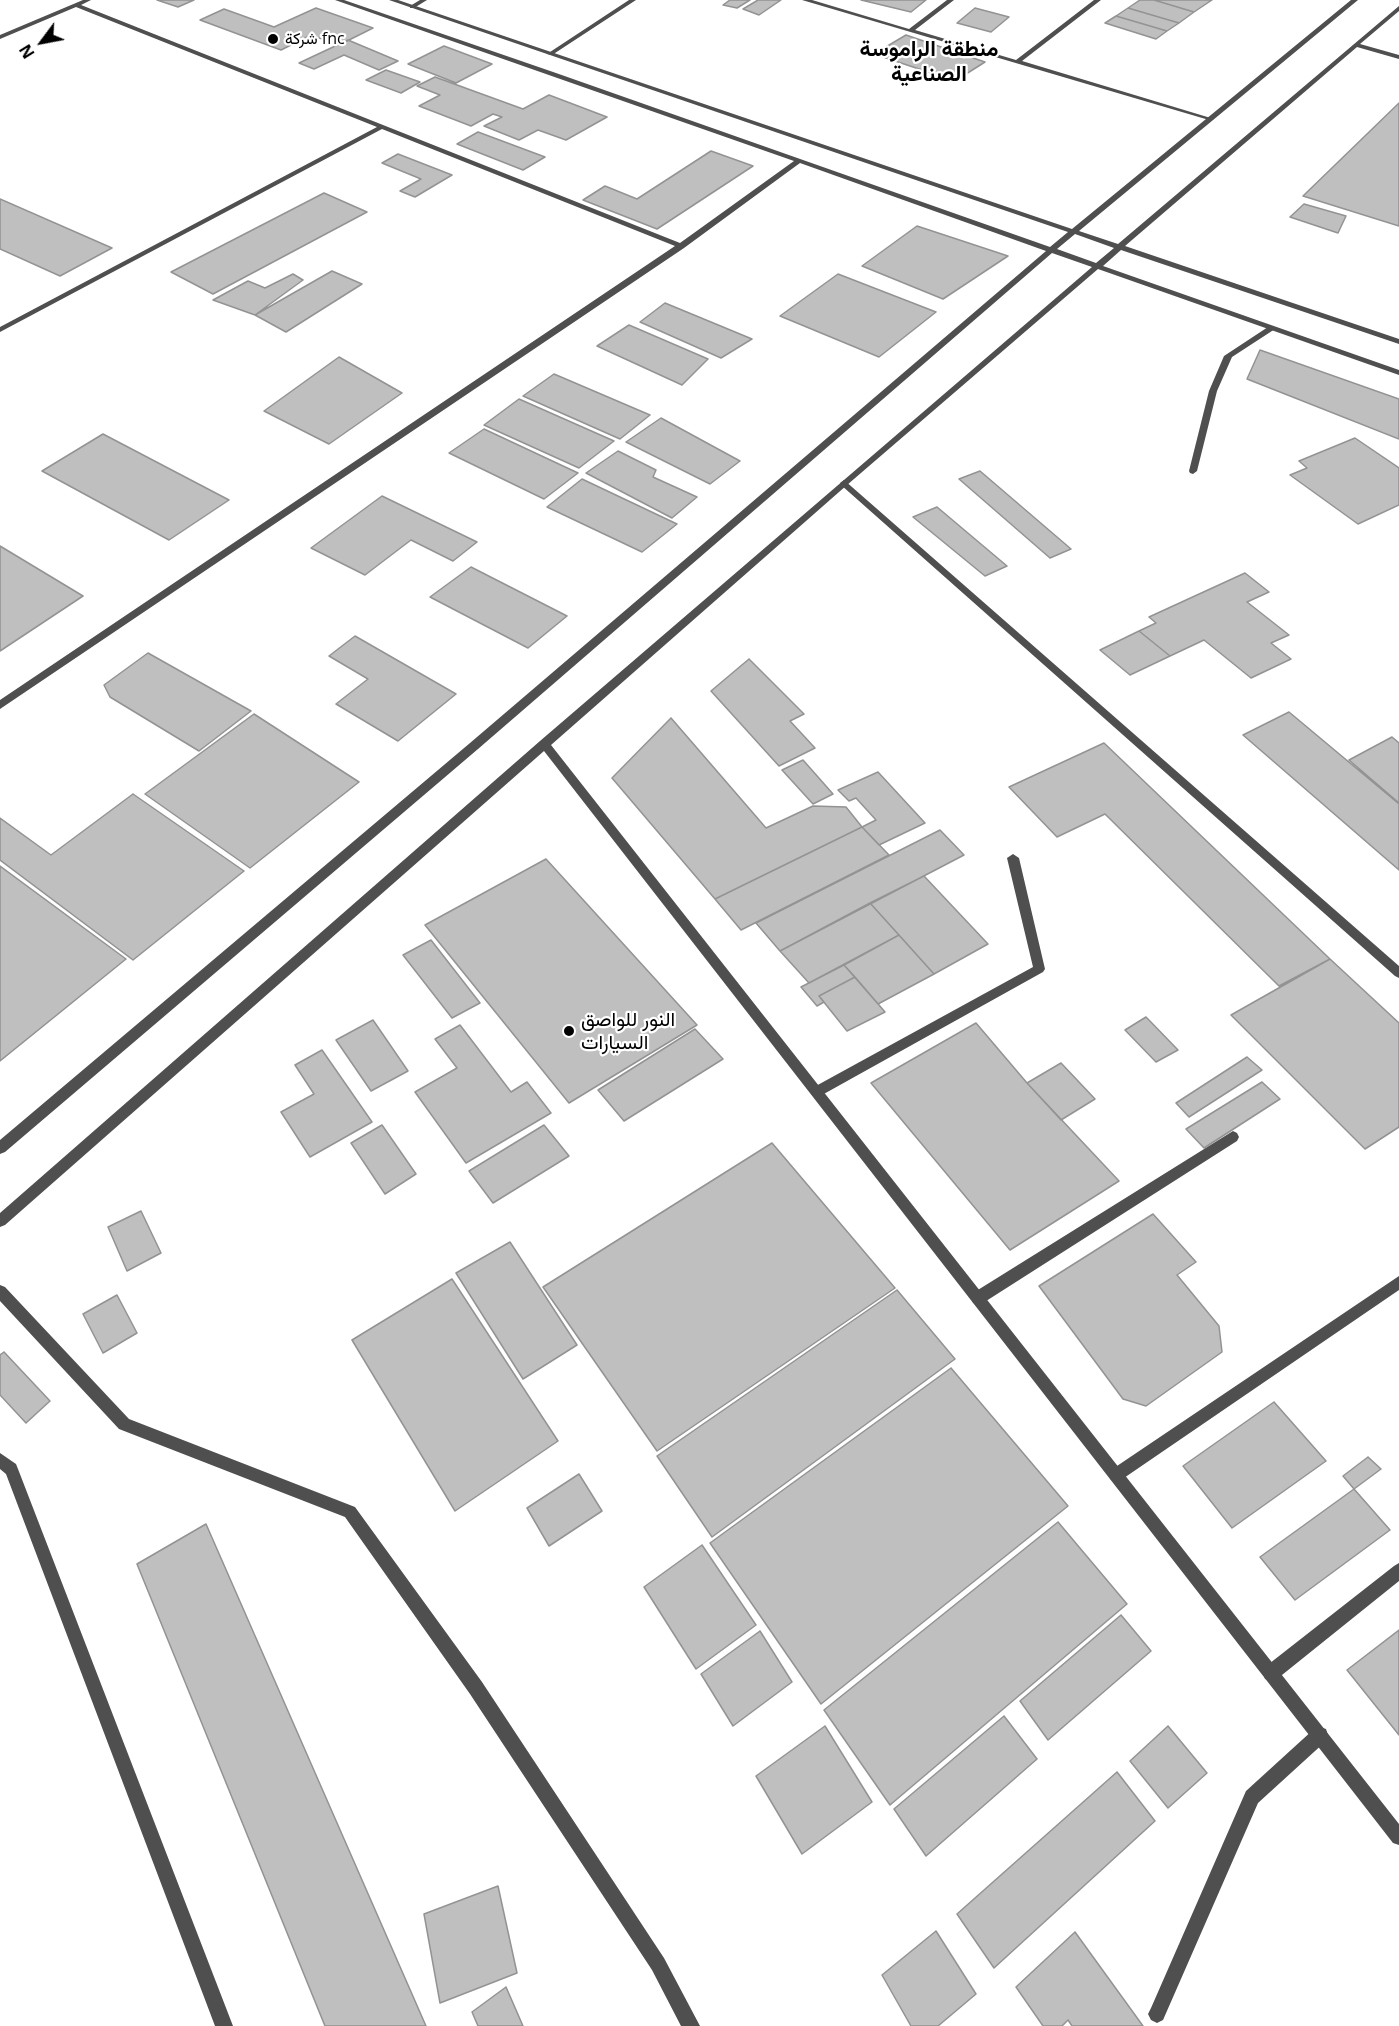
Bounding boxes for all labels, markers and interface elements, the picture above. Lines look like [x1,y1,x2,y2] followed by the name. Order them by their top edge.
[12,12,72,72] north arrow
[285,29,345,49] place label: شركة fnc
[266,32,280,46] marker: شركة fnc
[860,37,998,88] district label: منطقة الراموسة الصناعية
[14,40,40,63] text: N
[581,1008,675,1055] place label: النور للواصق السيارات
[562,1024,576,1038] marker: النور للواصق السيارات

